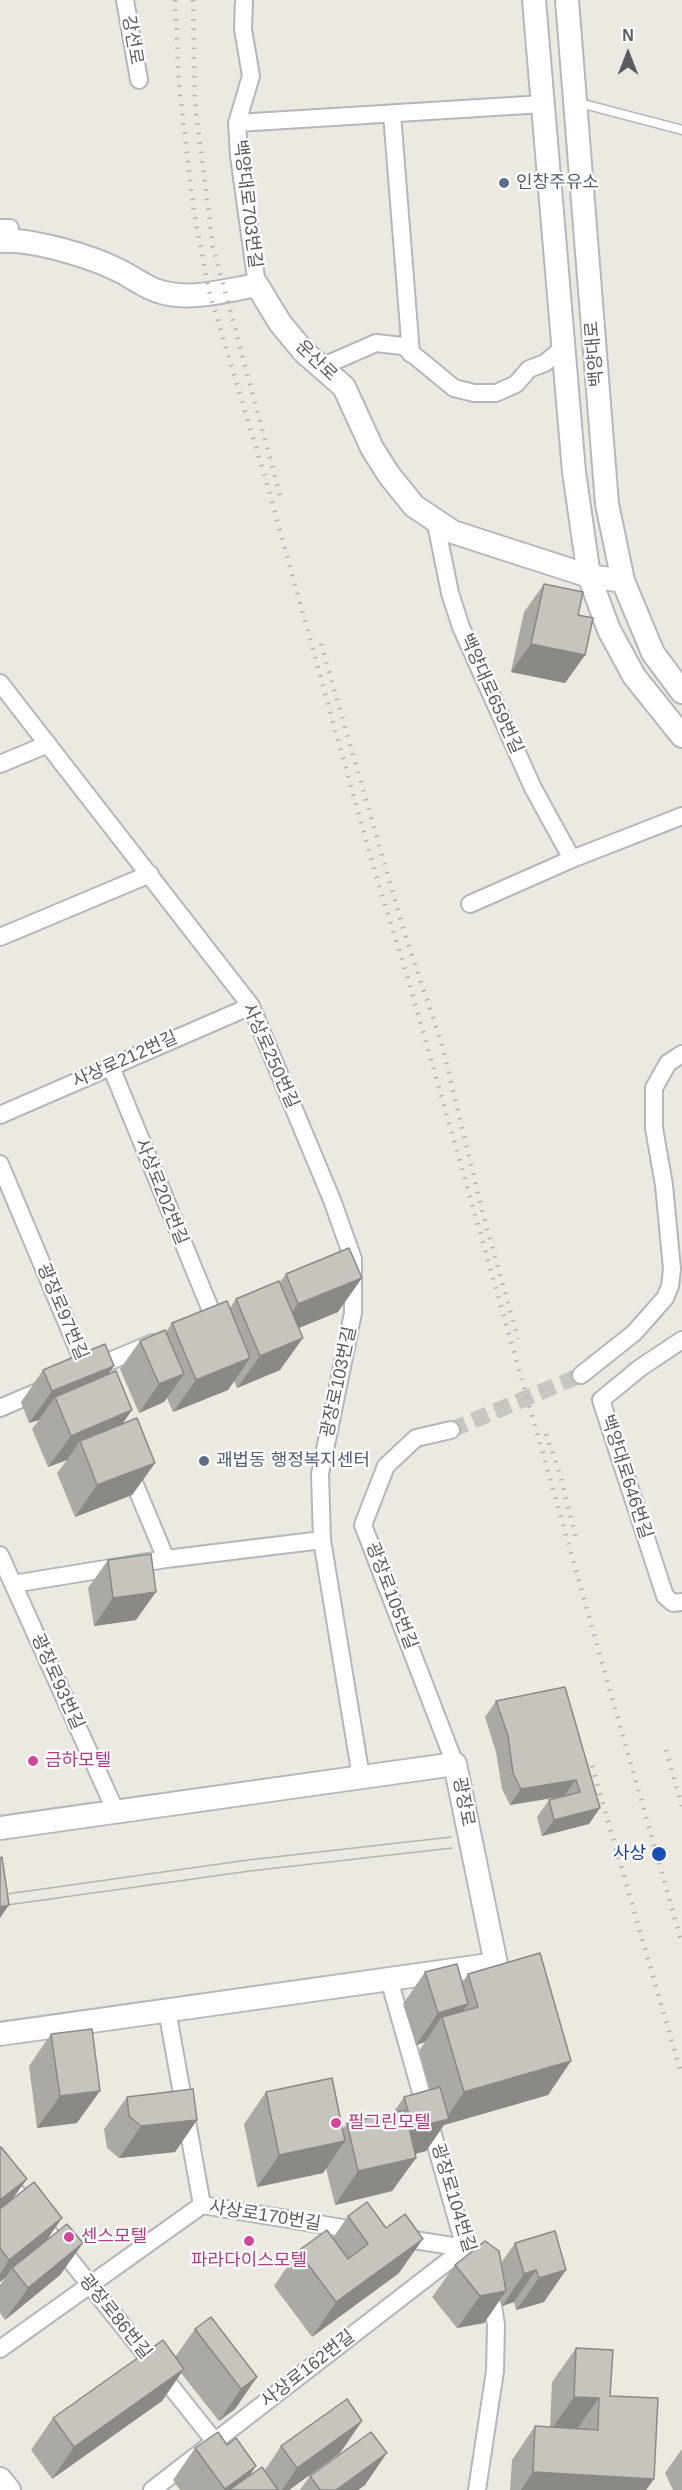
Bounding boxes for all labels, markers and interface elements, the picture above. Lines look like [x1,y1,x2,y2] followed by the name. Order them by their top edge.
[117,14,147,66] street label: 강선로
[598,24,658,84] north arrow
[622,27,634,44] text: N
[228,138,266,270] street label: 백양대로703번길
[516,172,599,194] place label: 인창주유소
[497,176,511,190] marker: 인창주유소
[581,320,609,388] street label: 백양대로
[291,336,341,386] street label: 운산로
[455,631,527,757] street label: 백양대로659번길
[237,1000,303,1112] street label: 사상로250번길
[69,1027,181,1093] street label: 사상로212번길
[130,1136,192,1248] street label: 사상로202번길
[32,1260,92,1364] street label: 광장로97번길
[317,1325,361,1439] street label: 광장로103번길
[596,1412,656,1542] street label: 백양대로646번길
[216,1450,370,1472] place label: 괘법동 행정복지센터
[197,1454,211,1468] marker: 괘법동 행정복지센터
[361,1539,421,1653] street label: 광장로105번길
[26,1631,88,1733] street label: 광장로93번길
[45,1750,111,1772] place label: 금하모텔
[26,1754,40,1768] marker: 금하모텔
[448,1776,478,1828] street label: 광장로
[613,1843,646,1865] place label: 사상
[650,1845,668,1863] marker: 사상
[348,2112,431,2134] place label: 필그린모텔
[329,2116,343,2130] marker: 필그린모텔
[426,2141,480,2255] street label: 광장로104번길
[208,2197,322,2235] street label: 사상로170번길
[81,2226,147,2248] place label: 센스모텔
[62,2230,76,2244] marker: 센스모텔
[242,2234,256,2248] marker: 파라다이스모텔
[191,2250,307,2272] place label: 파라다이스모텔
[74,2270,156,2364] street label: 광장로86번길
[257,2326,359,2412] street label: 사상로162번길

